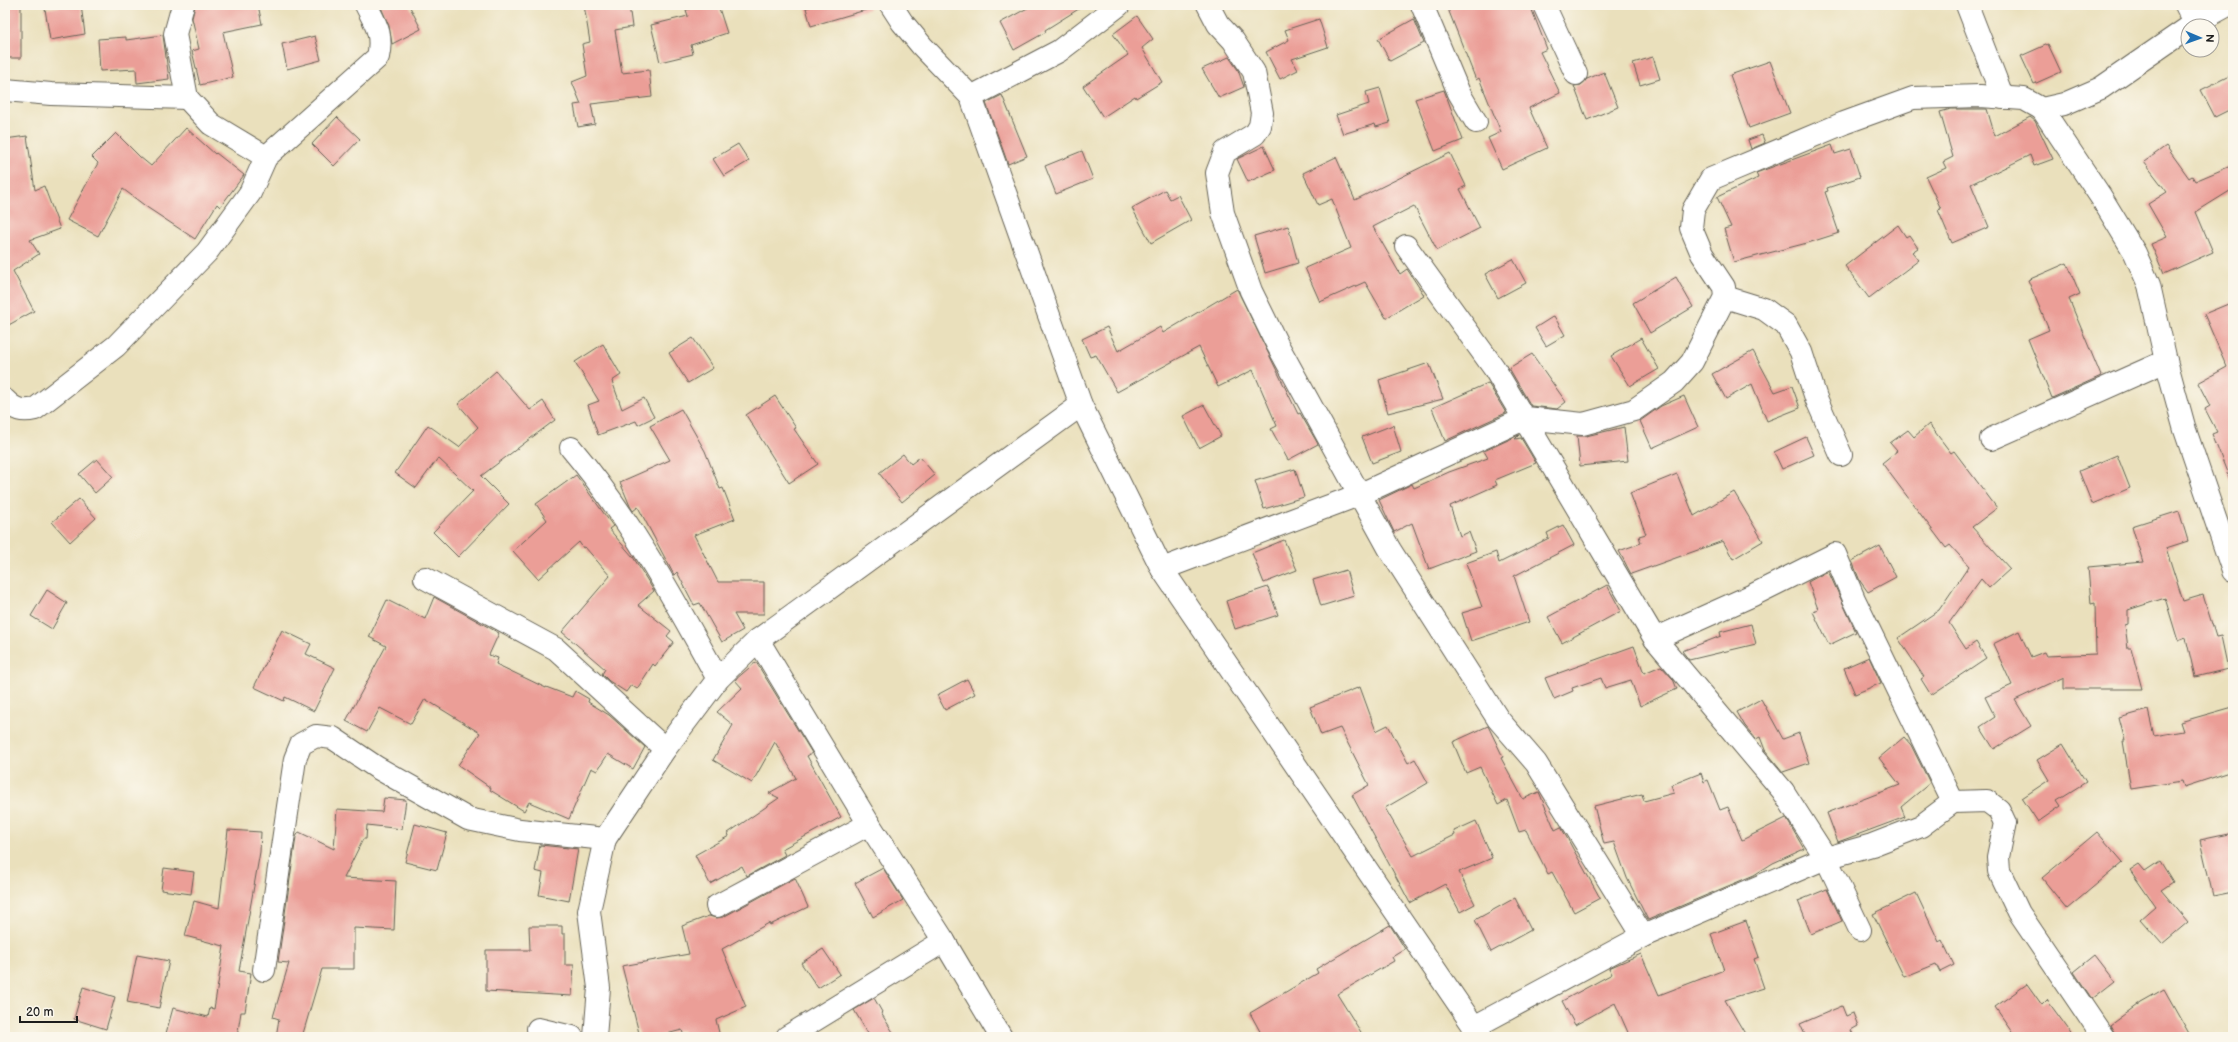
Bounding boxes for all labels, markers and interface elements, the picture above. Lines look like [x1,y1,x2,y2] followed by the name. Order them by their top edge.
[2180,18,2220,58] north arrow
[2203,34,2216,43] text: N
[20,998,77,1024] scale bar
[26,1005,53,1020] text: 20 m

